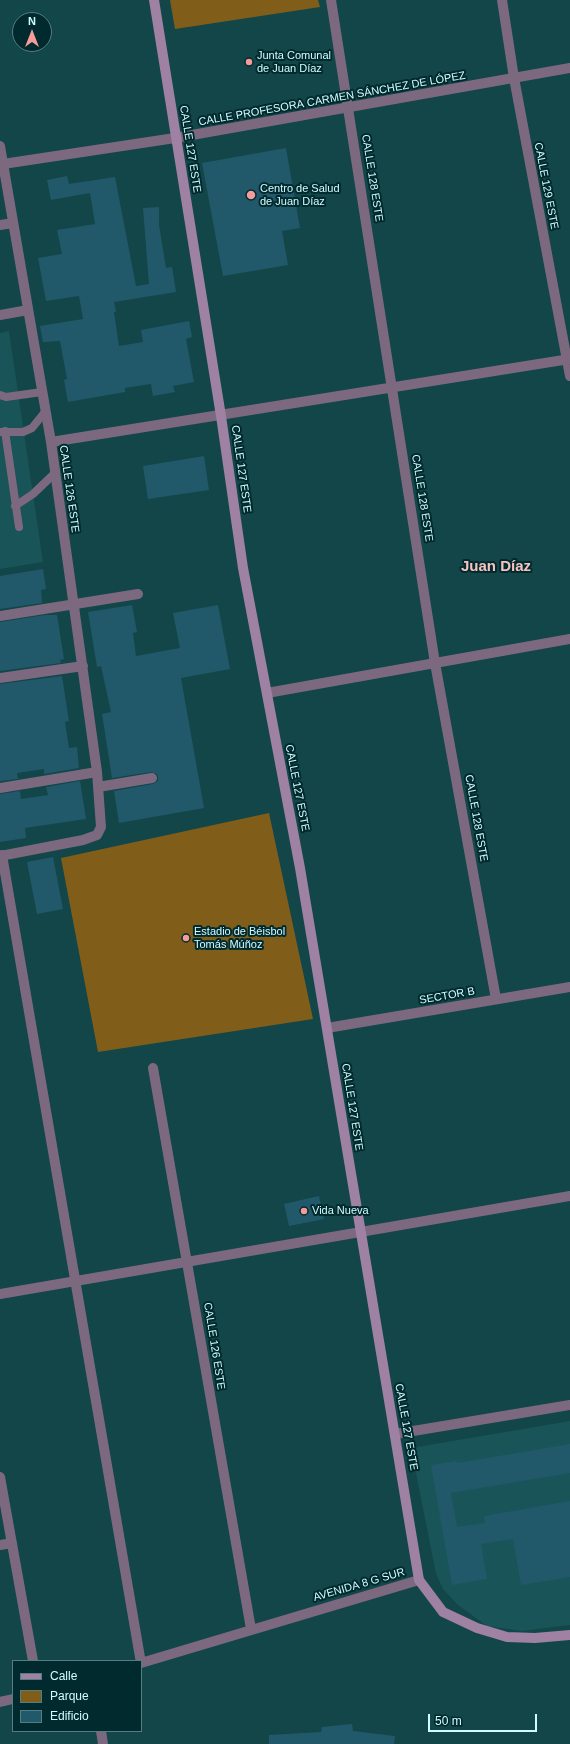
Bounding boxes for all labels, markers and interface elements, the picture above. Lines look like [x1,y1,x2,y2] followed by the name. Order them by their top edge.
[12,12,52,52] north arrow
[28,15,36,27] text: N
[257,49,331,75] place label: Junta Comunal de Juan Díaz
[244,57,254,67] marker: Junta Comunal de Juan Díaz
[198,69,466,129] street label: CALLE PROFESORA CARMEN SÁNCHEZ DE LÓPEZ
[177,104,203,194] street label: CALLE 127 ESTE
[359,133,385,223] street label: CALLE 128 ESTE
[531,142,561,230] street label: CALLE 129 ESTE
[260,182,339,208] place label: Centro de Salud de Juan Díaz
[245,189,257,201] marker: Centro de Salud de Juan Díaz
[228,424,254,514] street label: CALLE 127 ESTE
[56,444,82,534] street label: CALLE 126 ESTE
[409,453,435,543] street label: CALLE 128 ESTE
[461,558,531,576] district label: Juan Díaz
[282,744,312,832] street label: CALLE 127 ESTE
[462,773,490,863] street label: CALLE 128 ESTE
[194,925,285,951] place label: Estadio de Béisbol Tomás Múñoz
[181,933,191,943] marker: Estadio de Béisbol Tomás Múñoz
[418,985,476,1007] street label: SECTOR B
[339,1062,365,1152] street label: CALLE 127 ESTE
[312,1204,369,1218] place label: Vida Nueva
[299,1206,309,1216] marker: Vida Nueva
[201,1301,227,1391] street label: CALLE 126 ESTE
[392,1382,420,1472] street label: CALLE 127 ESTE
[312,1566,406,1604] street label: AVENIDA 8 G SUR
[12,1660,142,1732] legend
[50,1669,77,1683] text: Calle
[50,1689,89,1703] text: Parque
[430,1706,539,1732] scale bar
[50,1709,89,1723] text: Edificio
[435,1714,462,1728] text: 50 m

